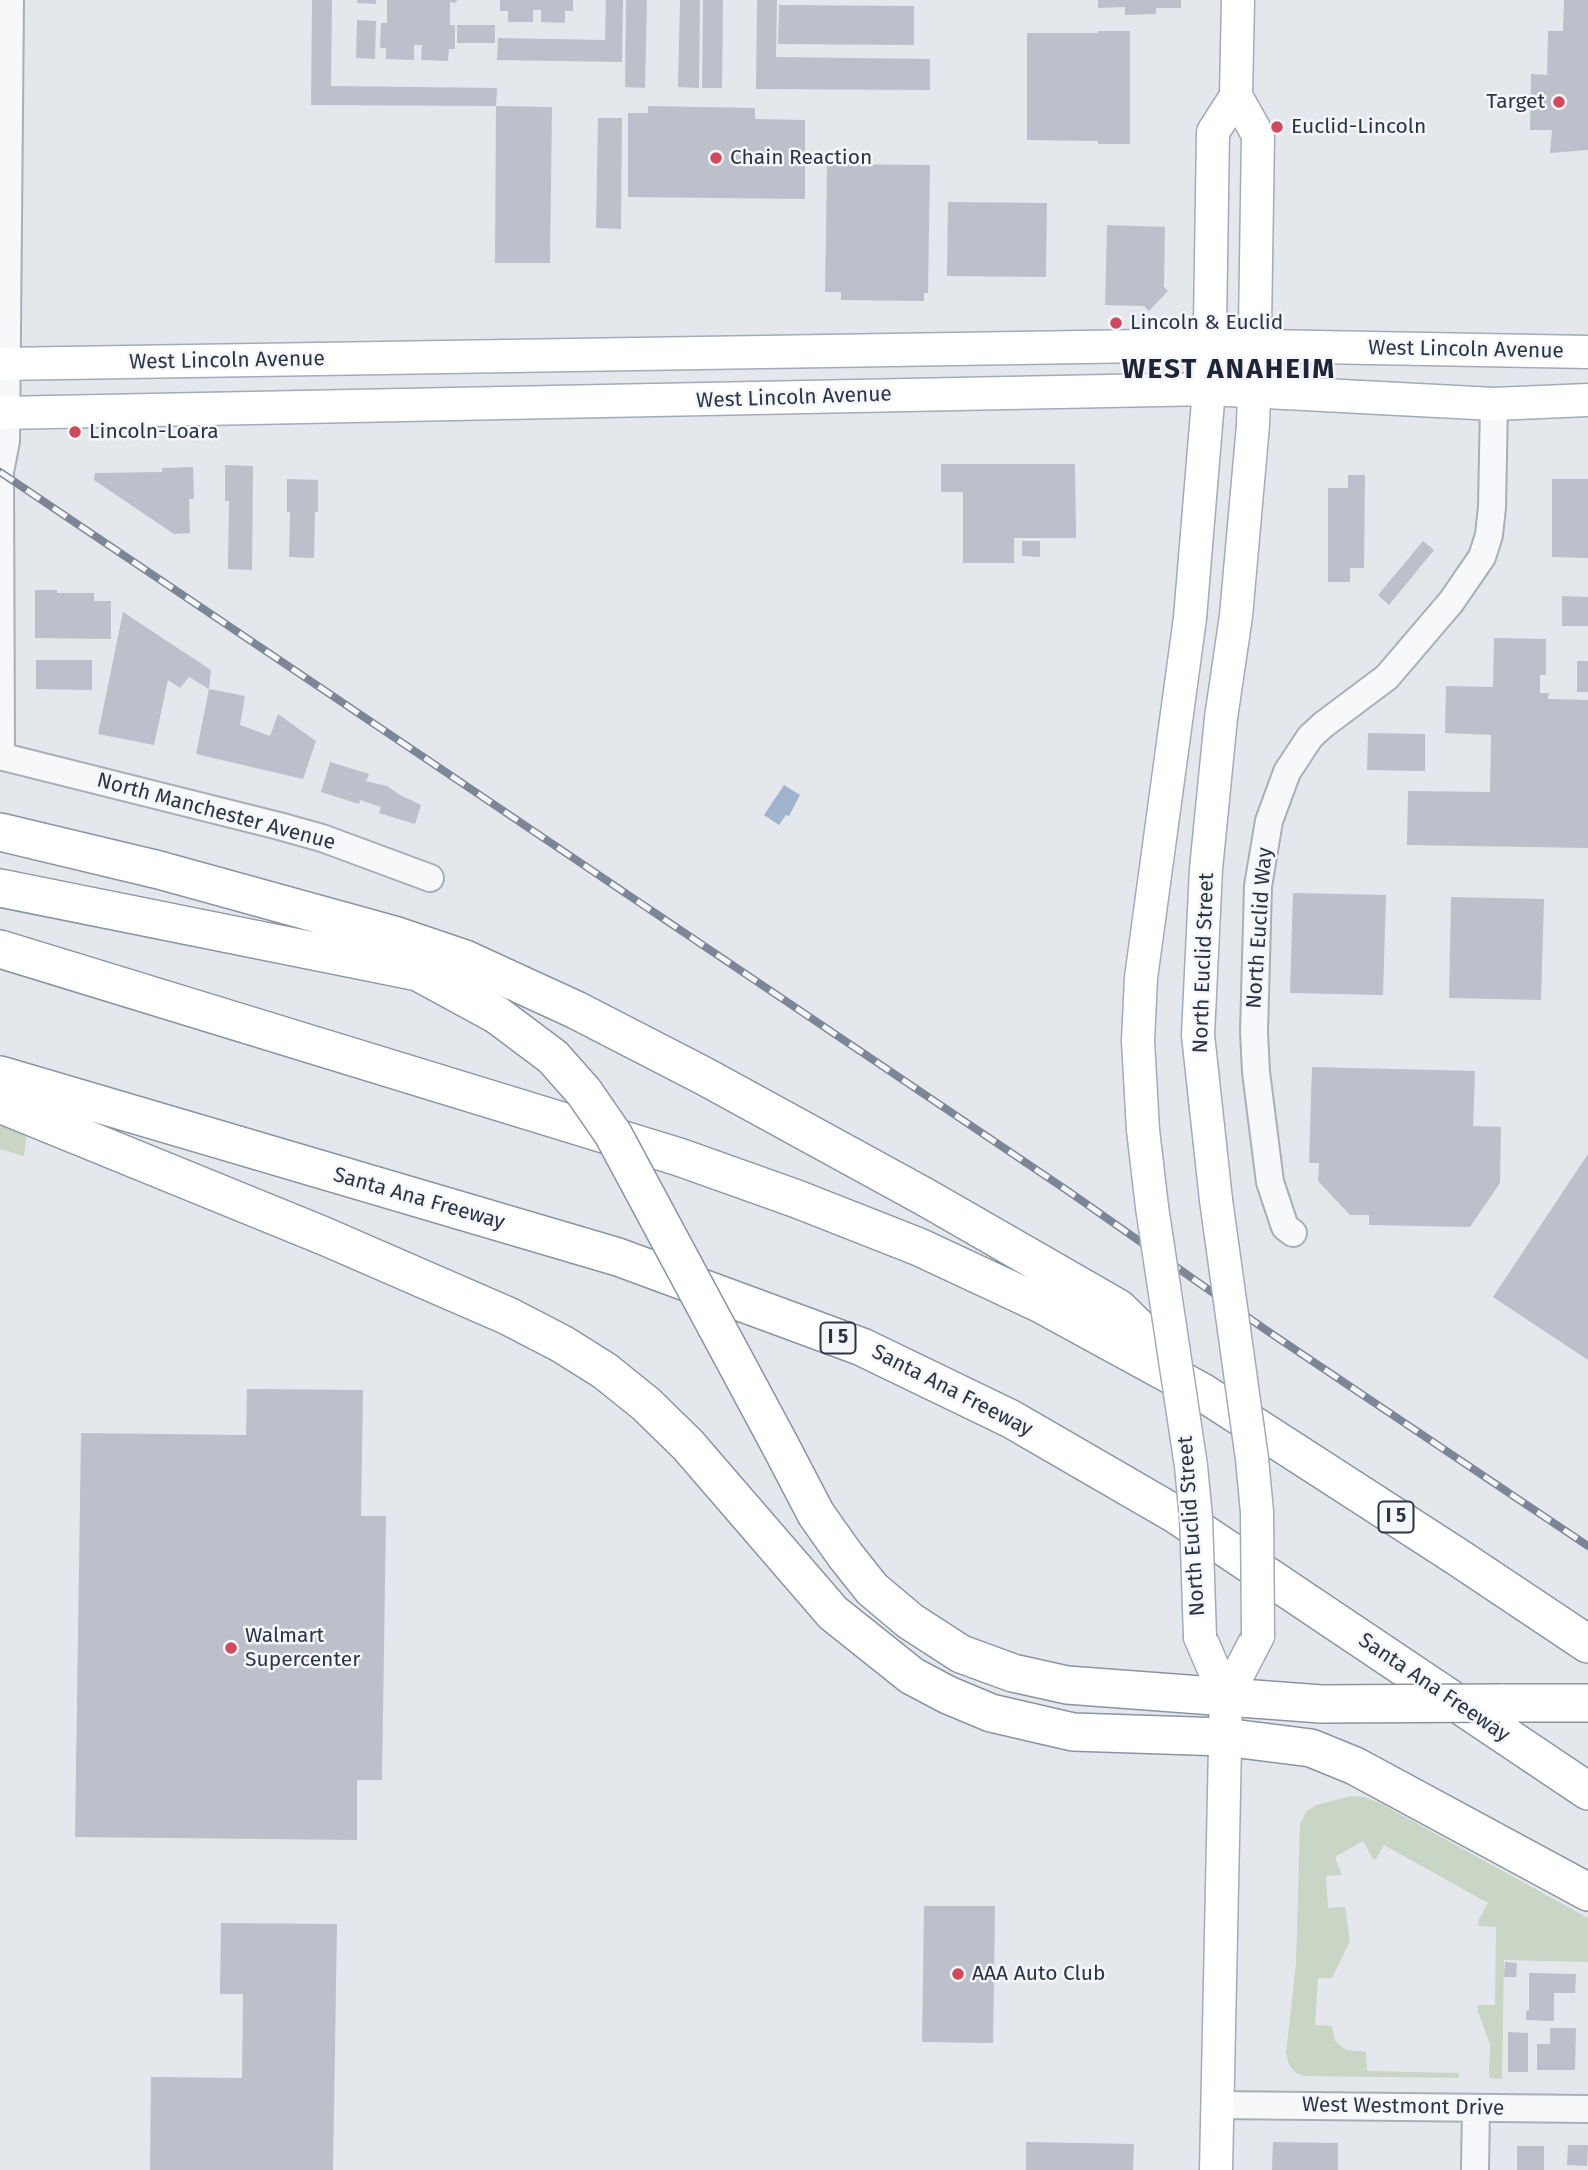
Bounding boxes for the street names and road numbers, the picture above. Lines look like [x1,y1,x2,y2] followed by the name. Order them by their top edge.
[1368,336,1564,364] street label: West Lincoln Avenue
[129,347,325,375] street label: West Lincoln Avenue
[696,382,892,414] street label: West Lincoln Avenue
[94,768,338,856] street label: North Manchester Avenue
[1242,846,1278,1010] street label: North Euclid Way
[1188,872,1220,1054] street label: North Euclid Street
[330,1162,508,1236] street label: Santa Ana Freeway
[820,1322,856,1354] road number: I 5
[867,1340,1037,1442] street label: Santa Ana Freeway
[1173,1435,1211,1617] street label: North Euclid Street
[1378,1502,1414,1532] road number: I 5
[1354,1628,1514,1748] street label: Santa Ana Freeway
[1302,2093,1504,2121] street label: West Westmont Drive

